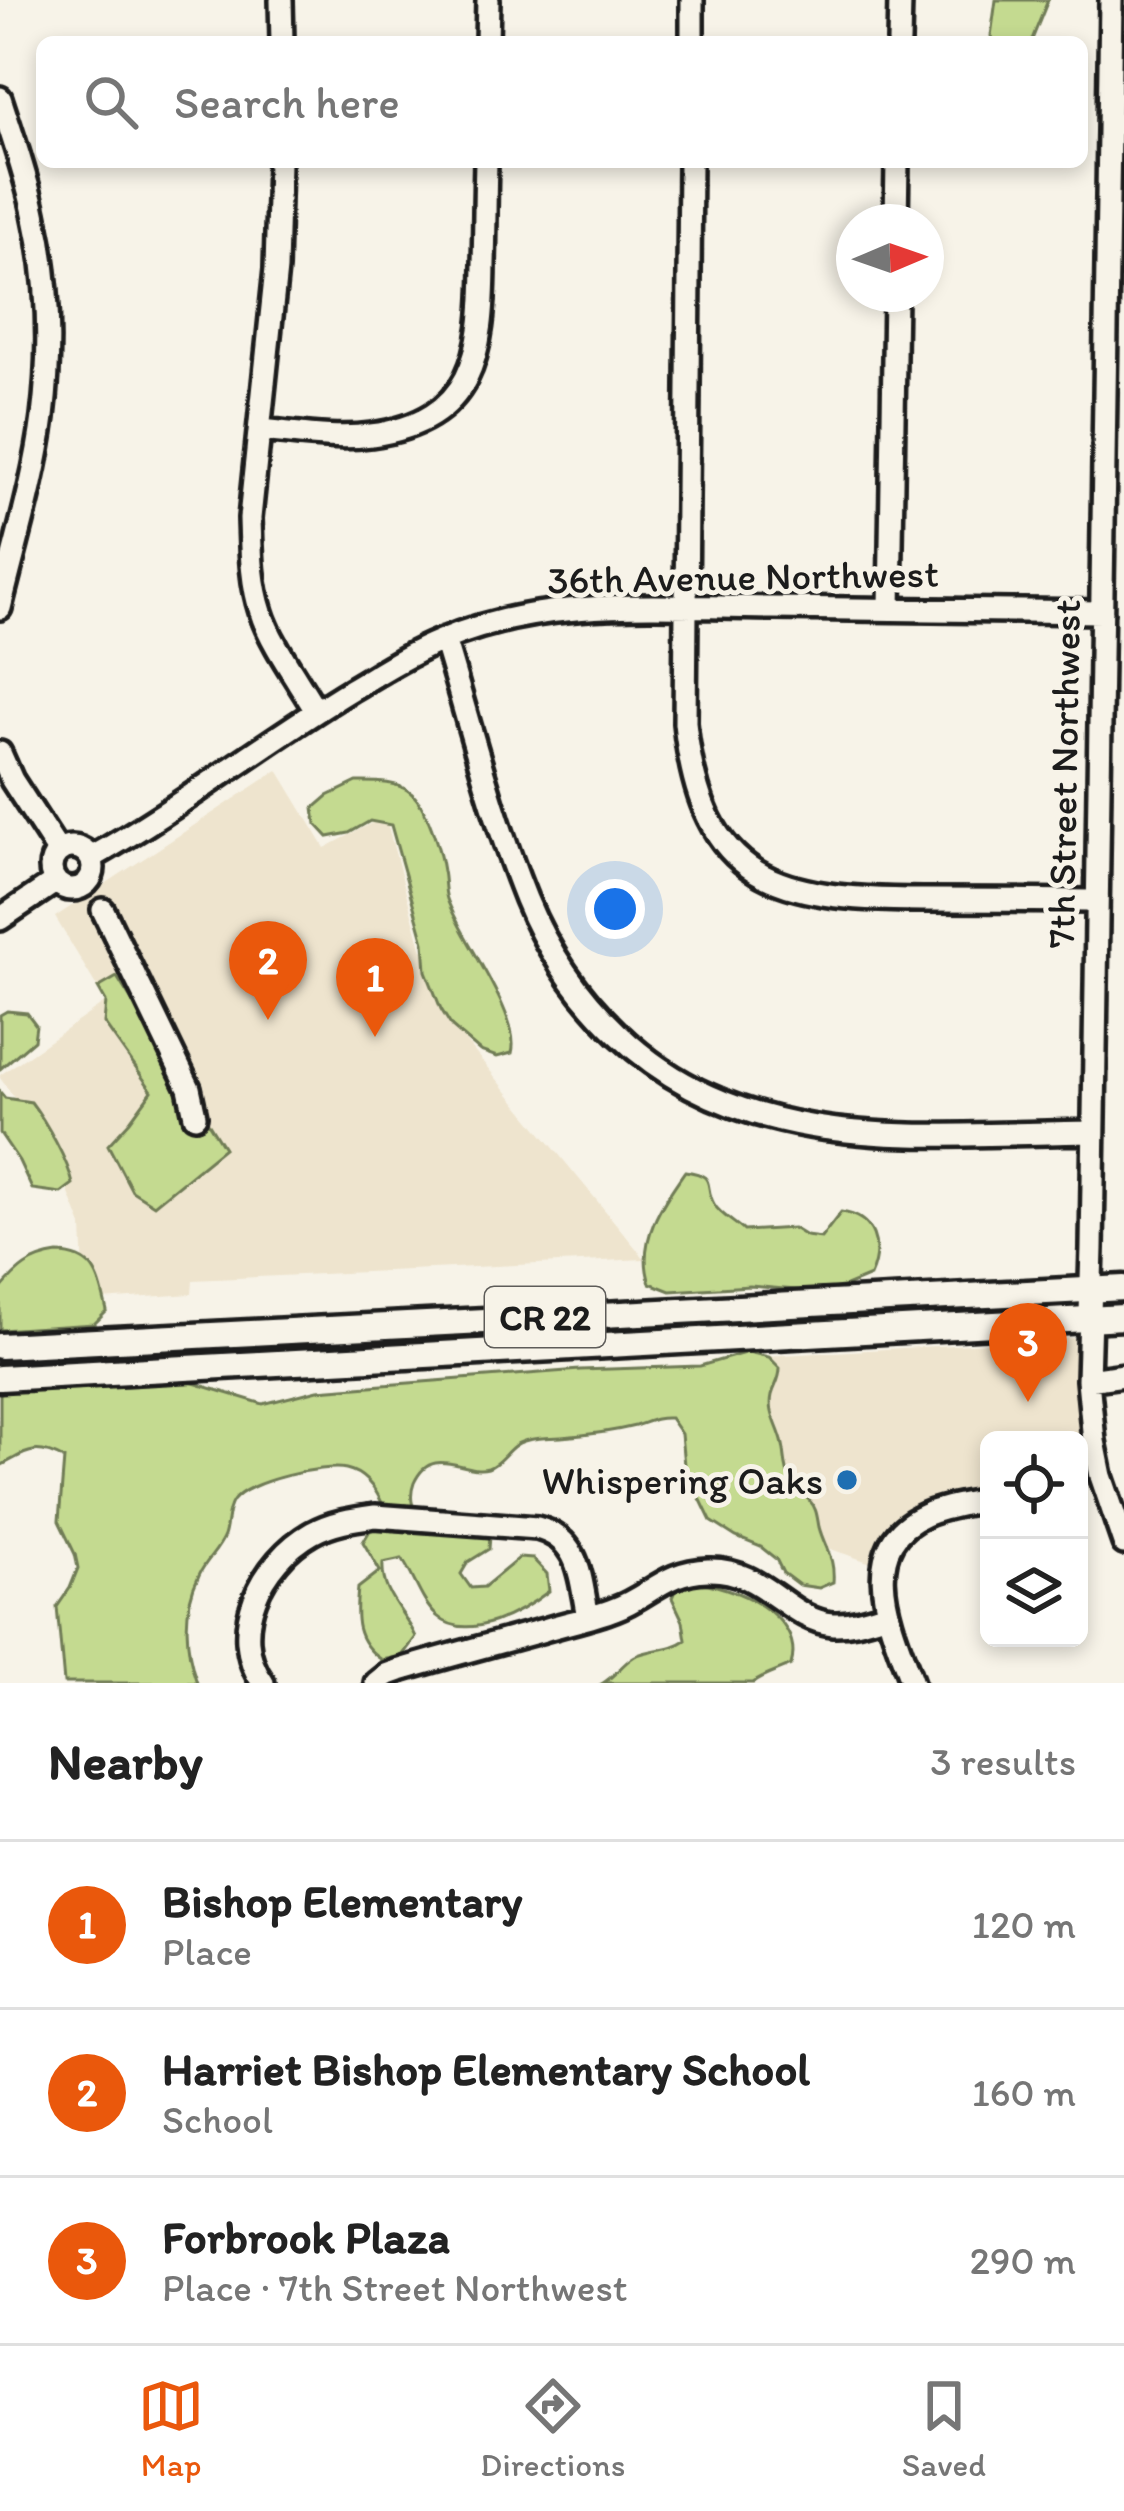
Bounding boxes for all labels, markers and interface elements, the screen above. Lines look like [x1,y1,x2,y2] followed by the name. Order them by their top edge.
[36,36,1088,168] search box
[78,69,144,135] icon: search
[174,75,400,129] text: Search here
[836,204,944,312] north arrow
[547,550,939,603] street label: 36th Avenue Northwest
[1037,599,1090,949] street label: 7th Street Northwest
[585,879,645,939] your location
[229,921,307,1020] pin: 2
[336,938,414,1037] pin: 1
[485,1287,605,1347] road number: CR 22
[989,1303,1067,1402] pin: 3
[980,1431,1088,1647] map controls
[980,1431,1088,1539] button: locate
[541,1457,823,1504] place label: Whispering Oaks
[834,1467,860,1493] marker: Whispering Oaks
[980,1539,1088,1647] button: layers
[48,1731,203,1792] text: Nearby
[930,1738,1076,1785] text: 3 results
[162,1874,522,1928] text: Bishop Elementary
[78,1901,96,1948] text: 1
[972,1901,1076,1948] text: 120 m
[162,1928,252,1975] text: Place
[162,2042,810,2096] text: Harriet Bishop Elementary School
[77,2069,97,2116] text: 2
[972,2069,1076,2116] text: 160 m
[162,2096,273,2143] text: School
[162,2210,450,2264] text: Forbrook Plaza
[76,2237,98,2284] text: 3
[969,2237,1076,2284] text: 290 m
[162,2264,627,2311] text: Place · 7th Street Northwest
[138,2373,204,2484] tab: Map
[480,2373,625,2484] tab: Directions
[902,2373,986,2484] tab: Saved

